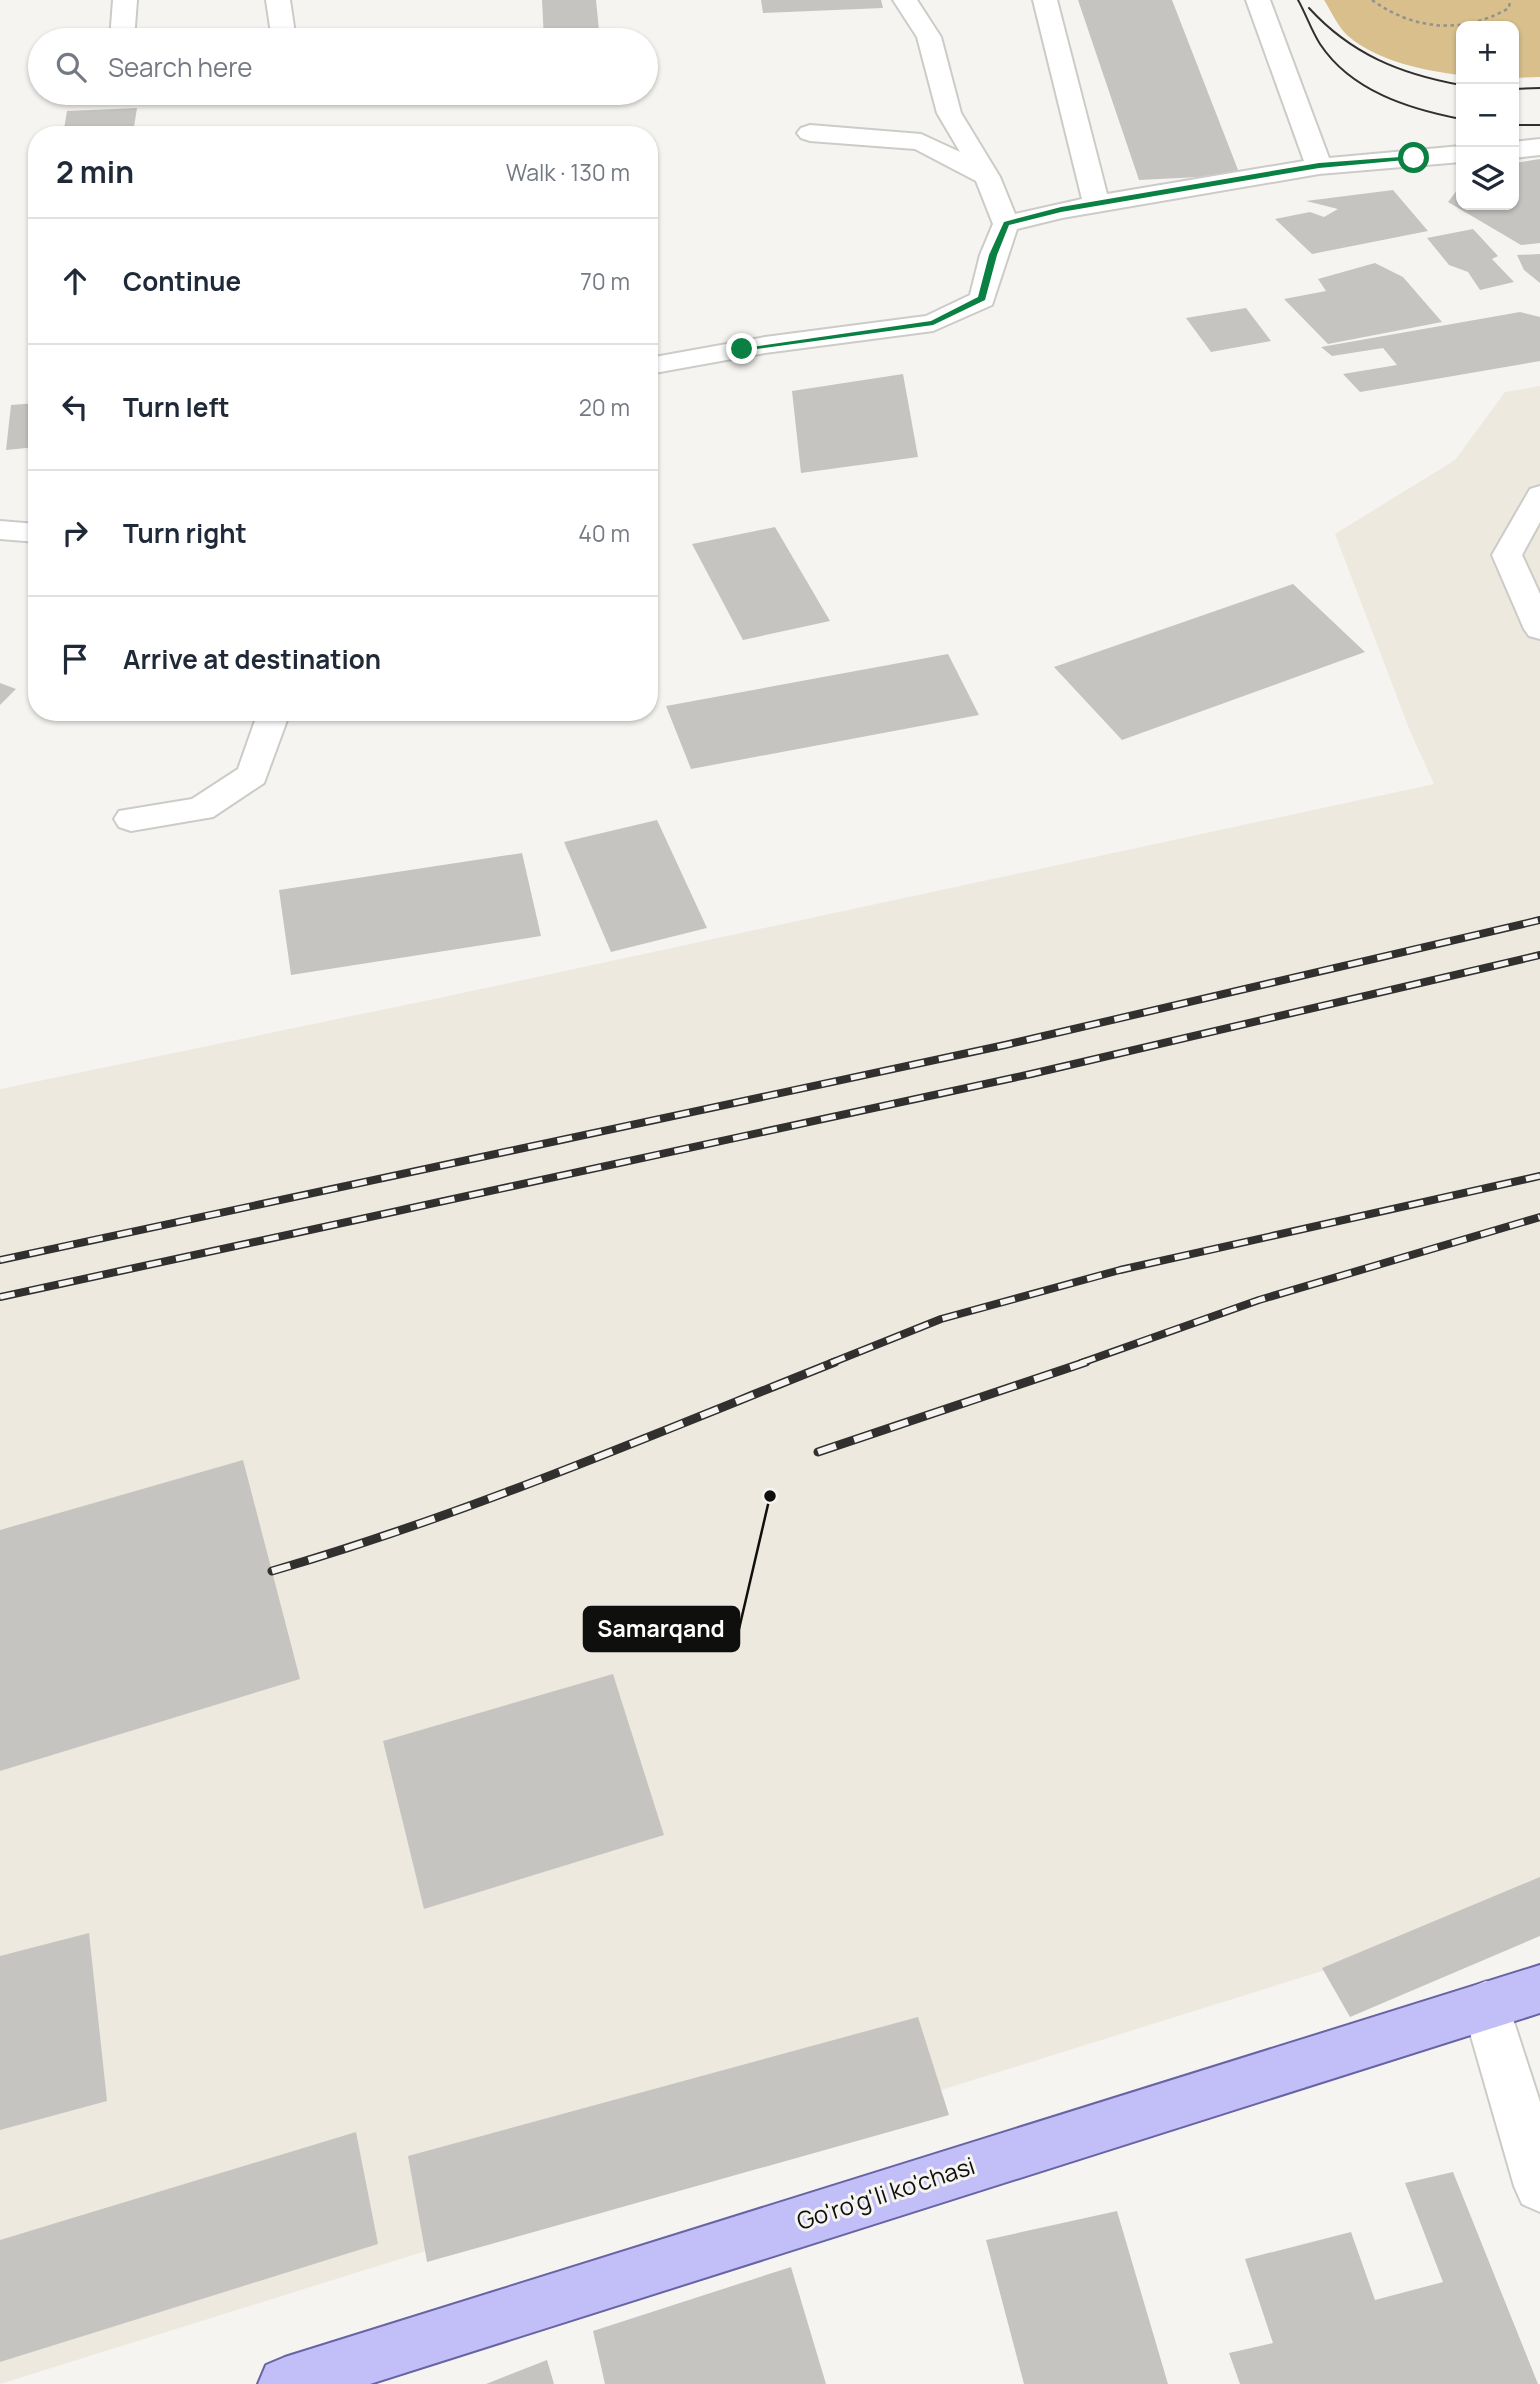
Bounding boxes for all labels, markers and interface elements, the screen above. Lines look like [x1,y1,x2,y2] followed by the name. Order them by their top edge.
[1456,21,1519,210] map controls
[1456,21,1519,84] button: +
[28,28,658,105] search box
[52,48,90,86] icon: search
[108,49,253,85] text: Search here
[1456,84,1519,147] button: −
[1398,142,1429,173] route start
[1456,147,1519,210] button: layers
[56,151,134,192] text: 2 min
[506,156,630,188] text: Walk · 130 m
[56,262,94,300] icon: ahead
[123,263,241,299] text: Continue
[580,265,630,297] text: 70 m
[726,333,757,364] route end
[56,388,94,426] icon: left
[123,389,230,425] text: Turn left
[579,391,630,423] text: 20 m
[56,514,94,552] icon: right
[123,515,247,551] text: Turn right
[578,517,630,549] text: 40 m
[56,640,94,678] icon: arrive
[123,641,381,677] text: Arrive at destination
[584,1607,739,1651] callout: Samarqand
[597,1612,725,1644] text: Samarqand
[792,2148,979,2237] street label: Go'ro'g'li ko'chasi

